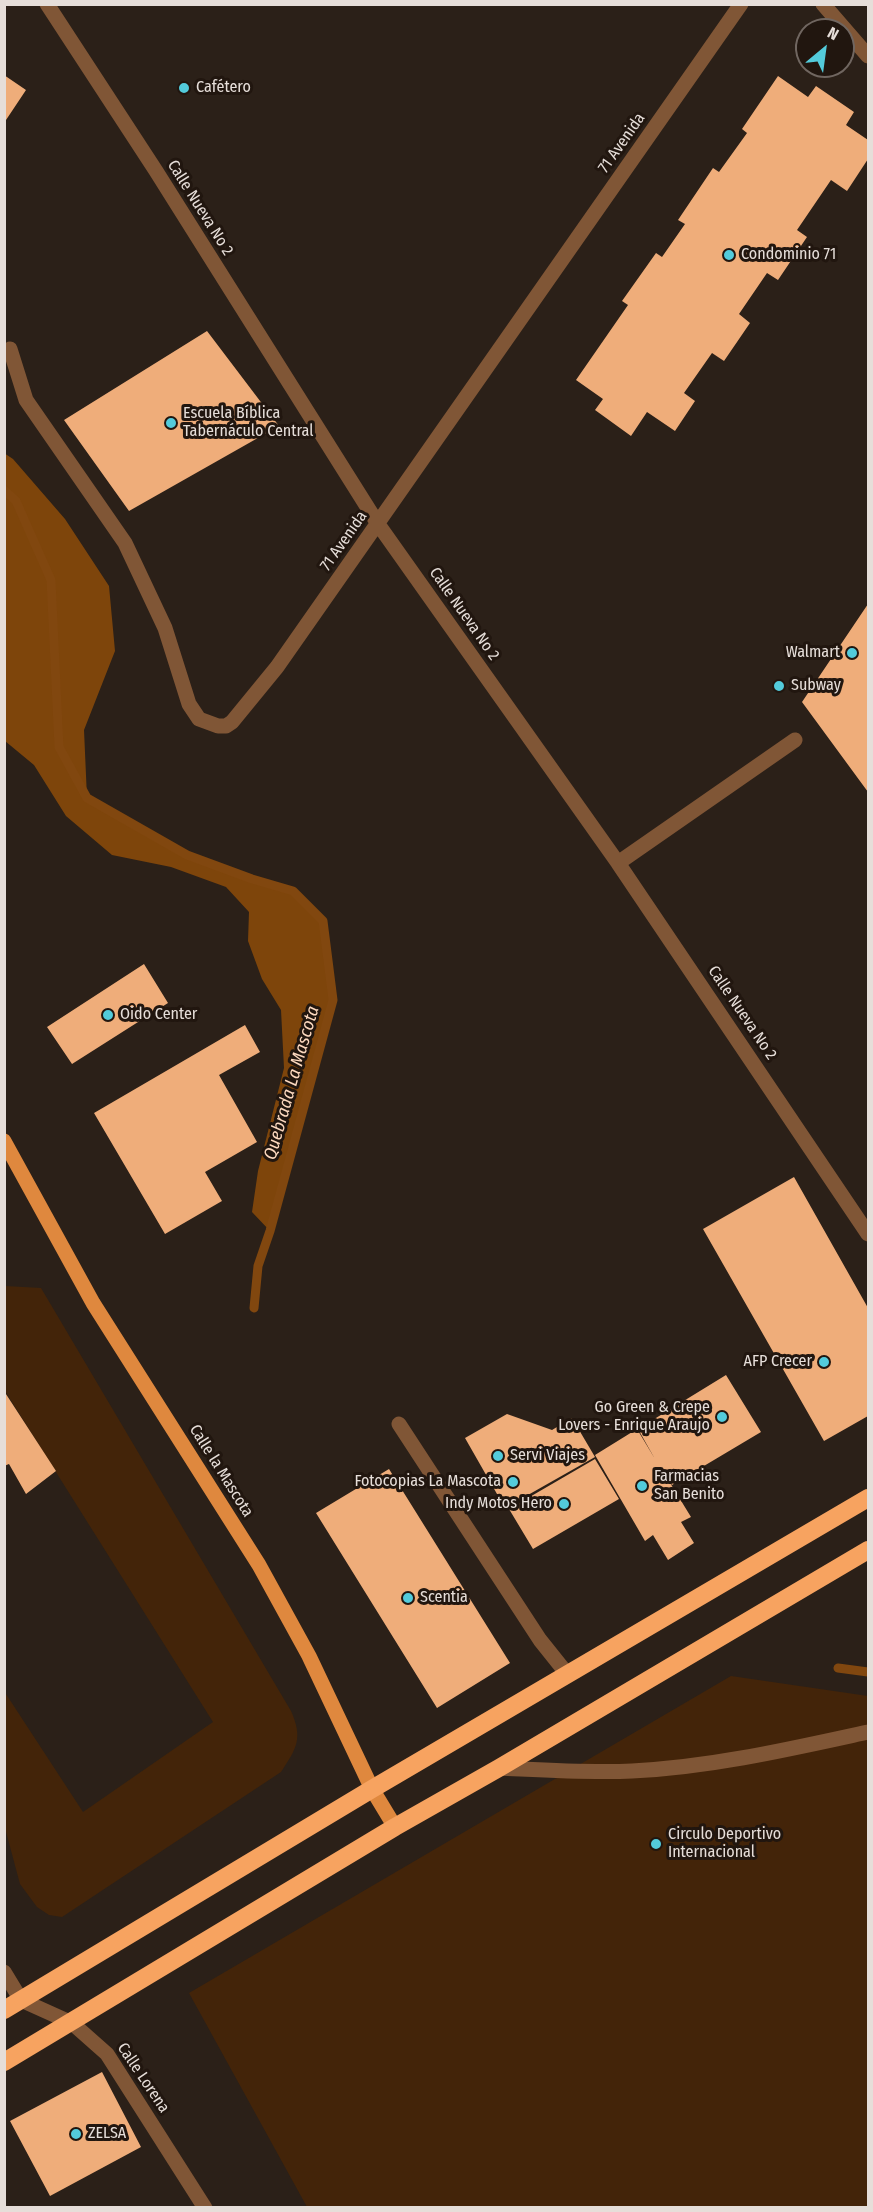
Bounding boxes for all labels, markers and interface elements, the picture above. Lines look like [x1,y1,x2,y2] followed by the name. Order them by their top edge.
[795,18,855,78] north arrow
[824,23,842,44] text: N
[196,78,251,98] place label: Cafétero
[177,81,191,95] marker: Cafétero
[594,109,650,177] street label: 71 Avenida
[163,157,237,259] street label: Calle Nueva No 2
[741,245,836,265] place label: Condominio 71
[722,248,736,262] marker: Condominio 71
[183,404,313,442] place label: Escuela Bíblica Tabernáculo Central
[164,416,178,430] marker: Escuela Bíblica Tabernáculo Central
[316,507,372,575] street label: 71 Avenida
[425,564,503,664] street label: Calle Nueva No 2
[786,643,840,663] place label: Walmart
[845,646,859,660] marker: Walmart
[791,676,841,696] place label: Subway
[772,679,786,693] marker: Subway
[704,962,780,1064] street label: Calle Nueva No 2
[260,1004,324,1162] water label: Quebrada La Mascota
[120,1005,197,1025] place label: Oido Center
[101,1008,115,1022] marker: Oido Center
[743,1352,812,1372] place label: AFP Crecer
[817,1355,831,1369] marker: AFP Crecer
[558,1398,710,1436] place label: Go Green & Crepe Lovers - Enrique Araujo
[715,1410,729,1424] marker: Go Green & Crepe Lovers - Enrique Araujo
[185,1421,257,1521] street label: Calle la Mascota
[510,1446,585,1466] place label: Servi Viajes
[491,1449,505,1463] marker: Servi Viajes
[654,1467,724,1505] place label: Farmacias San Benito
[354,1472,501,1492] place label: Fotocopias La Mascota
[506,1475,520,1489] marker: Fotocopias La Mascota
[635,1479,649,1493] marker: Farmacias San Benito
[445,1494,552,1514] place label: Indy Motos Hero
[557,1497,571,1511] marker: Indy Motos Hero
[420,1588,468,1608] place label: Scentia
[401,1591,415,1605] marker: Scentia
[668,1825,781,1863] place label: Circulo Deportivo Internacional
[649,1837,663,1851] marker: Circulo Deportivo Internacional
[113,2039,173,2117] street label: Calle Lorena
[88,2124,126,2144] place label: ZELSA
[69,2127,83,2141] marker: ZELSA

